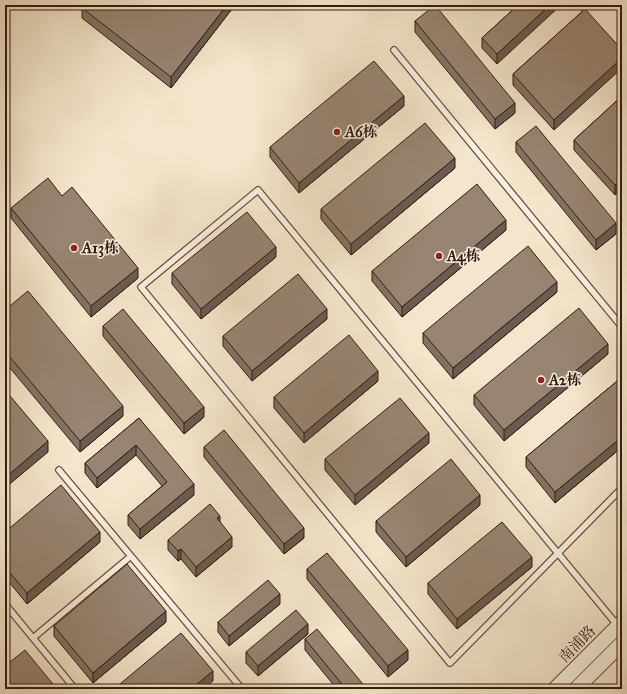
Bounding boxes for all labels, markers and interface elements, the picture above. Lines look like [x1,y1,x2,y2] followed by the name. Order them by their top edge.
[344,123,378,141] place label: A6栋
[332,127,342,137] marker: A6栋
[81,239,119,258] place label: A13栋
[69,243,79,253] marker: A13栋
[446,247,480,266] place label: A4栋
[434,251,444,261] marker: A4栋
[548,371,582,389] place label: A2栋
[536,375,546,385] marker: A2栋
[555,622,599,666] street label: 南浦路

